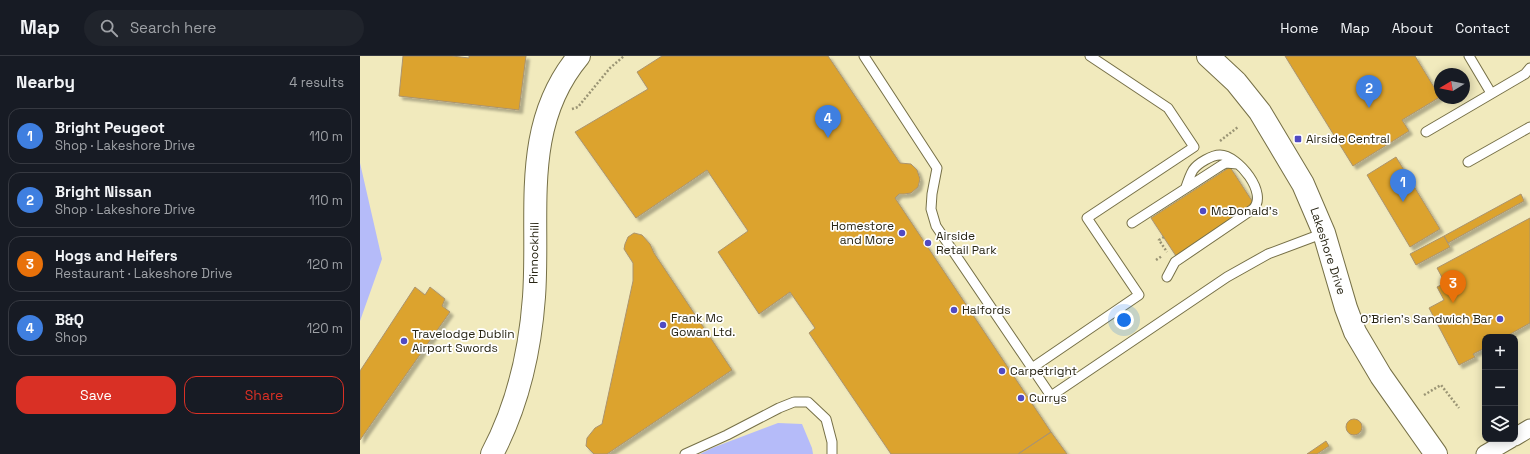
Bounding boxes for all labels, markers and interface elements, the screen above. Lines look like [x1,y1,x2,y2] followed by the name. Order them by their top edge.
[84,10,364,46] search box
[20,15,60,40] text: Map
[98,17,120,39] icon: search
[130,18,216,37] text: Search here
[1280,19,1318,37] text: Home
[1340,19,1370,37] text: Map
[1392,19,1433,37] text: About
[1455,19,1510,37] text: Contact
[1434,68,1470,104] north arrow
[16,71,75,93] text: Nearby
[289,74,344,91] text: 4 results
[1356,75,1382,108] pin: 2
[815,105,841,138] pin: 4
[55,118,165,137] text: Bright Peugeot
[27,128,33,145] text: 1
[309,128,343,145] text: 110 m
[1306,131,1390,147] place label: Airside Central
[1293,134,1303,144] marker: Airside Central
[55,137,195,154] text: Shop · Lakeshore Drive
[1390,169,1416,202] pin: 1
[55,182,152,201] text: Bright Nissan
[26,192,34,209] text: 2
[309,192,343,209] text: 110 m
[55,201,195,218] text: Shop · Lakeshore Drive
[1211,203,1278,219] place label: McDonald's
[1306,205,1350,297] street label: Lakeshore Drive
[1198,206,1208,216] marker: McDonald's
[831,218,894,248] place label: Homestore and More
[525,222,543,284] street label: Pinnockhill
[897,228,907,238] marker: Homestore and More
[936,228,997,258] place label: Airside Retail Park
[923,238,933,248] marker: Airside Retail Park
[55,246,178,265] text: Hogs and Heifers
[26,256,34,273] text: 3
[307,256,343,273] text: 120 m
[55,265,232,282] text: Restaurant · Lakeshore Drive
[1440,270,1466,303] pin: 3
[962,302,1011,318] place label: Halfords
[949,305,959,315] marker: Halfords
[55,310,84,329] text: B&Q
[671,310,735,340] place label: Frank Mc Gowan Ltd.
[1114,310,1134,330] your location
[1360,311,1492,327] place label: O'Brien's Sandwich Bar
[1495,314,1505,324] marker: O'Brien's Sandwich Bar
[26,320,34,337] text: 4
[307,320,343,337] text: 120 m
[658,320,668,330] marker: Frank Mc Gowan Ltd.
[412,326,515,356] place label: Travelodge Dublin Airport Swords
[55,329,87,346] text: Shop
[1482,334,1518,442] map controls
[1482,334,1518,370] button: +
[399,336,409,346] marker: Travelodge Dublin Airport Swords
[1010,363,1077,379] place label: Carpetright
[997,366,1007,376] marker: Carpetright
[1482,370,1518,406] button: −
[16,376,176,414] button: Save
[184,376,344,414] button: Share
[1029,390,1067,406] place label: Currys
[1016,393,1026,403] marker: Currys
[1482,406,1518,442] button: layers

